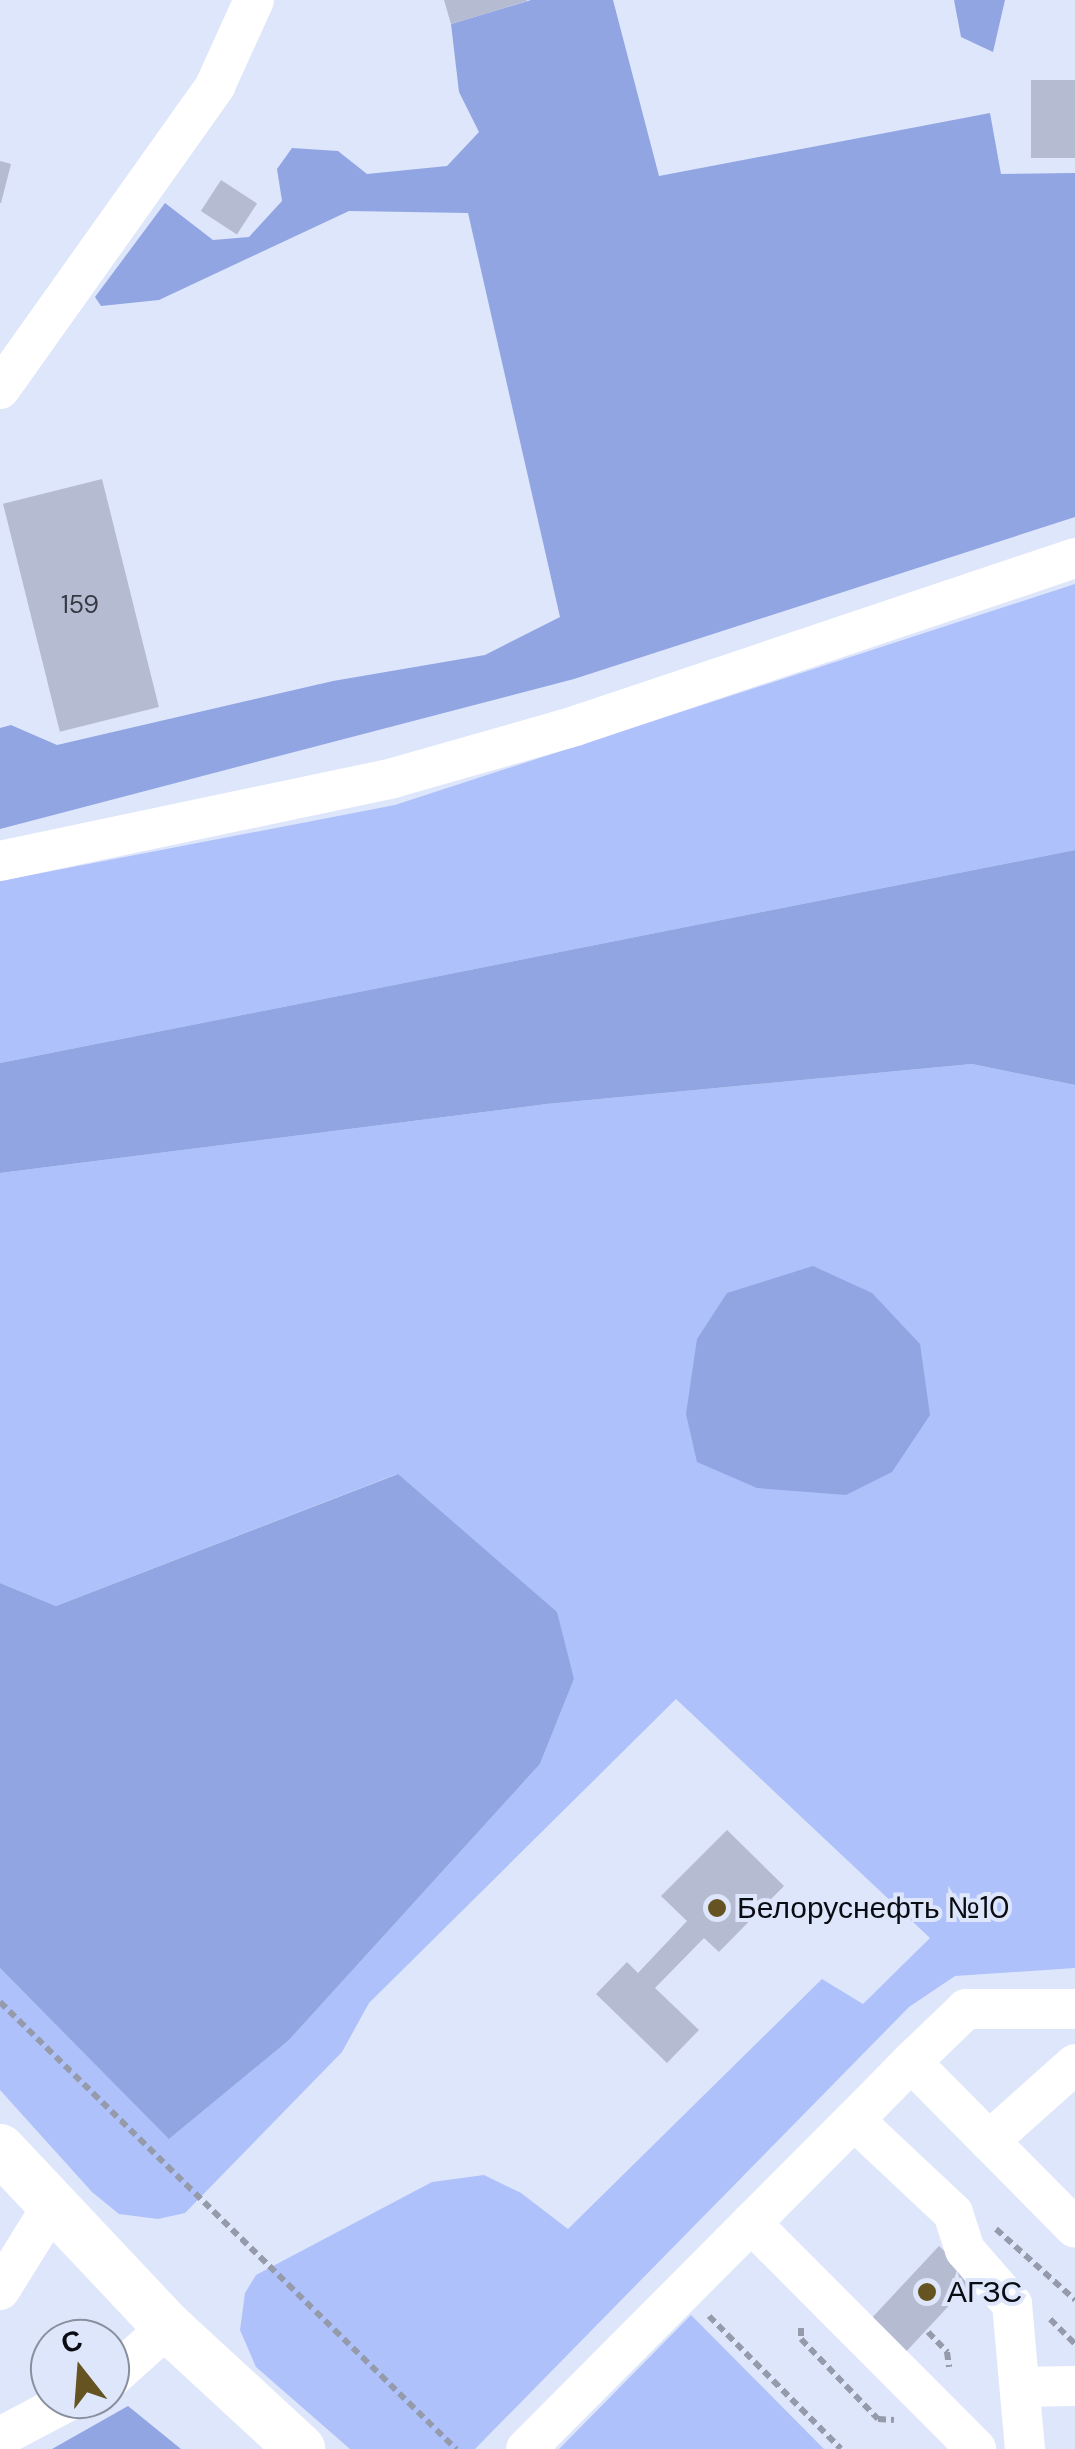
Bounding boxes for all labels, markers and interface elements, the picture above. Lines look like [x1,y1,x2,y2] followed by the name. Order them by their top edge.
[61,590,99,620] house number: 159
[737,1890,1010,1926] place label: Белоруснефть №10
[706,1897,728,1919] marker: Белоруснефть №10
[947,2274,1022,2310] place label: АГЗС
[916,2281,938,2303] marker: АГЗС
[30,2319,130,2419] north arrow
[57,2321,87,2362] text: С

